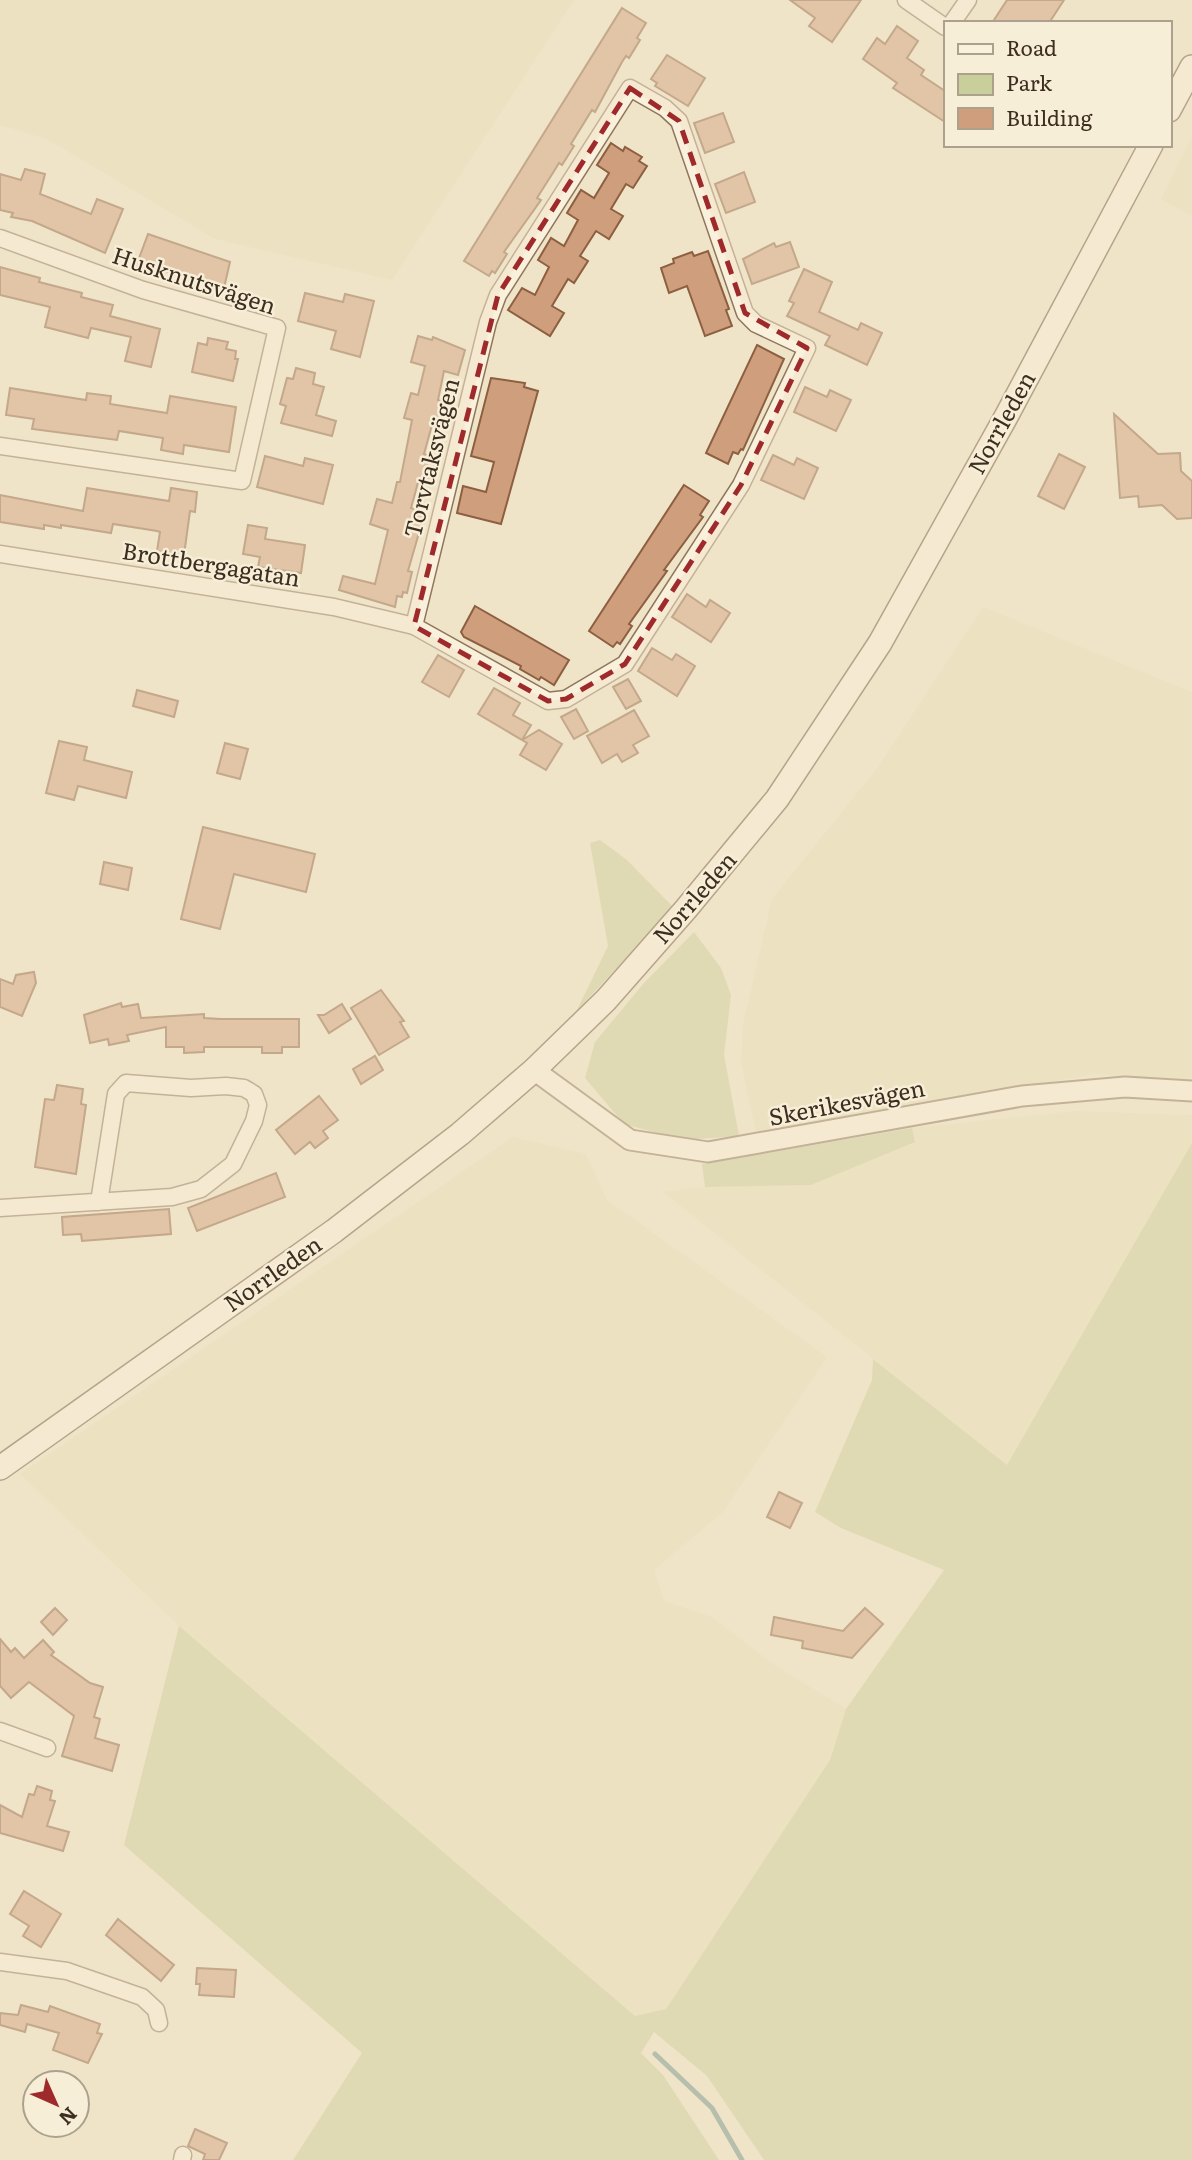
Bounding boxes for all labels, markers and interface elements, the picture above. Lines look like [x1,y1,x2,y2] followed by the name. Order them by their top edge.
[944,21,1171,147] legend
[1006,31,1057,62] text: Road
[1006,66,1052,97] text: Park
[1006,101,1093,132] text: Building
[108,237,281,322] street label: Husknutsvägen
[958,364,1042,480] street label: Norrleden
[394,374,466,541] street label: Torvtaksvägen
[120,532,303,594] street label: Brottbergagatan
[644,843,743,950] street label: Norrleden
[766,1069,928,1133] street label: Skerikesvägen
[216,1226,328,1319] street label: Norrleden
[21,2069,91,2139] north arrow
[53,2101,84,2132] text: N

